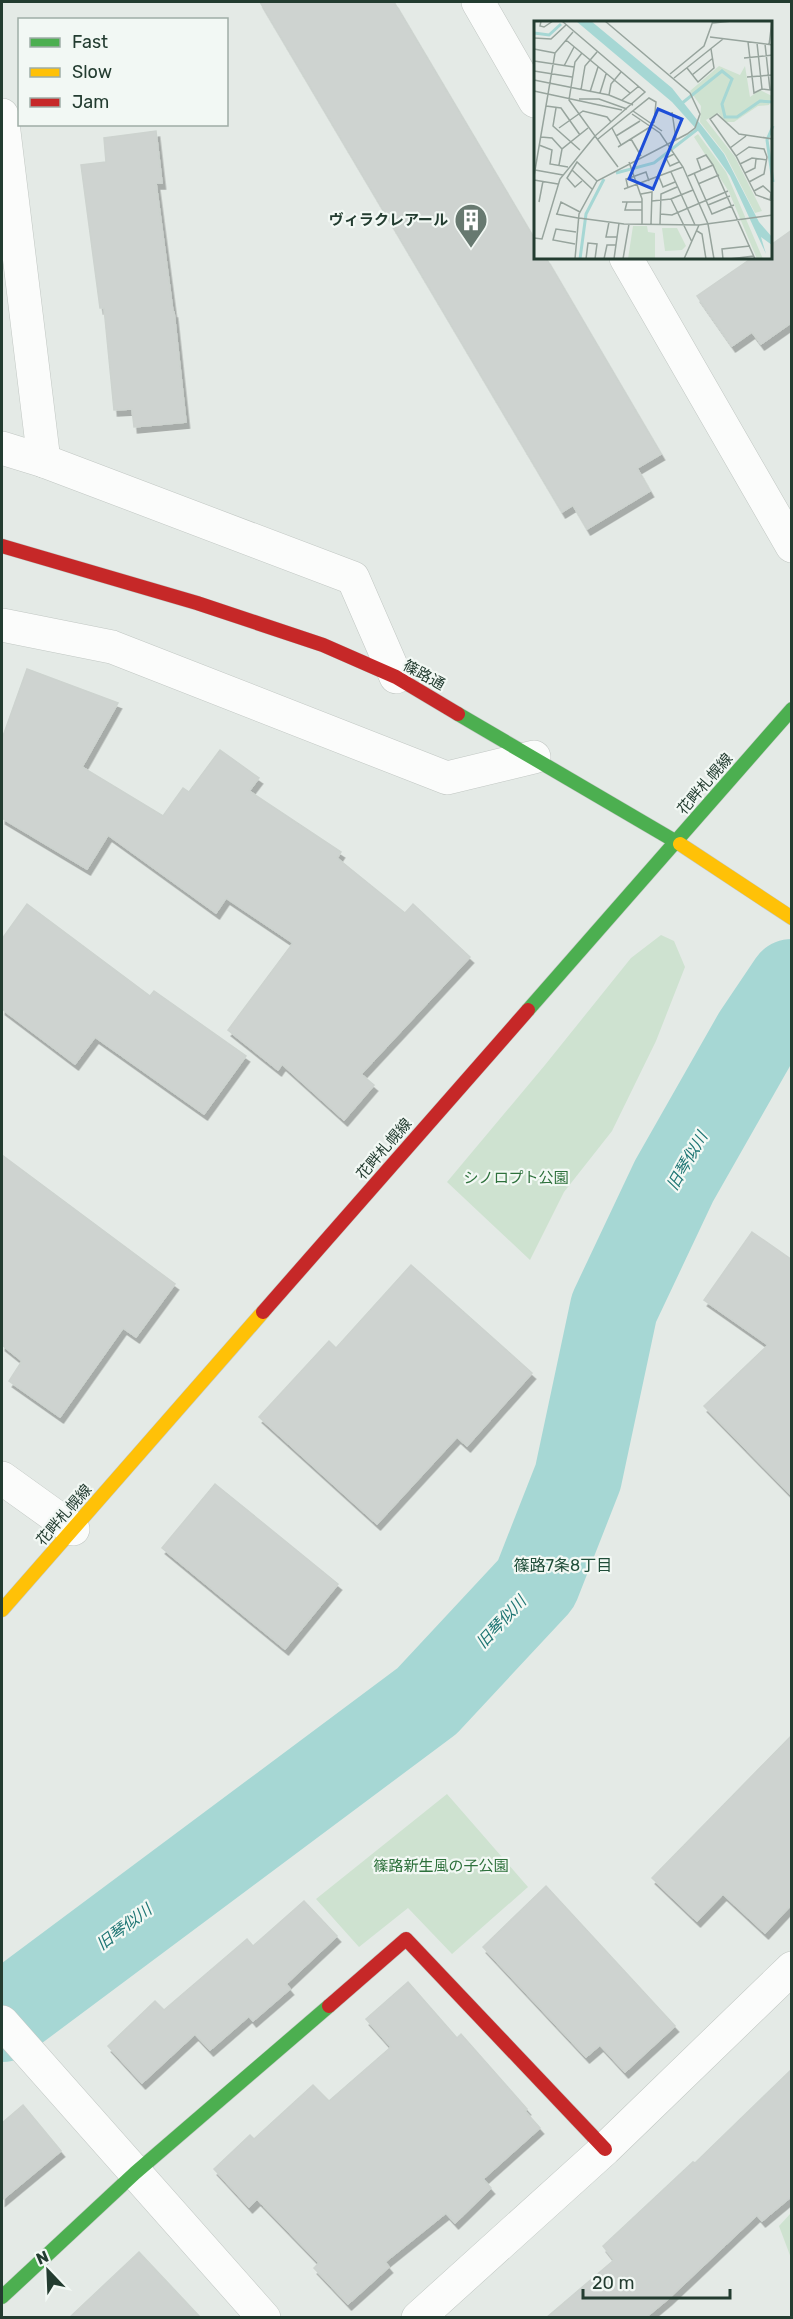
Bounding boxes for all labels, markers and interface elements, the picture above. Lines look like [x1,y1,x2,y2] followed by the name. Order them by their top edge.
[18,18,228,126] legend
[534,21,772,260] inset map
[72,31,108,53] text: Fast
[72,61,112,83] text: Slow
[72,91,109,113] text: Jam
[453,202,489,249] building icon: ヴィラクレアール
[329,211,448,229] place label: ヴィラクレアール
[400,656,448,694] street label: 篠路通
[674,750,736,818] street label: 花畔札幌線
[353,1115,415,1183] street label: 花畔札幌線
[663,1127,712,1193] water label: 旧琴似川
[463,1169,569,1187] park label: シノロプト公園
[33,1481,95,1549] street label: 花畔札幌線
[514,1556,612,1575] district label: 篠路7条8丁目
[472,1591,531,1652] water label: 旧琴似川
[373,1857,509,1875] park label: 篠路新生風の子公園
[93,1899,157,1954] water label: 旧琴似川
[18,2241,78,2301] north arrow
[33,2247,51,2269] text: N
[583,2262,730,2300] scale bar
[592,2272,634,2294] text: 20 m

